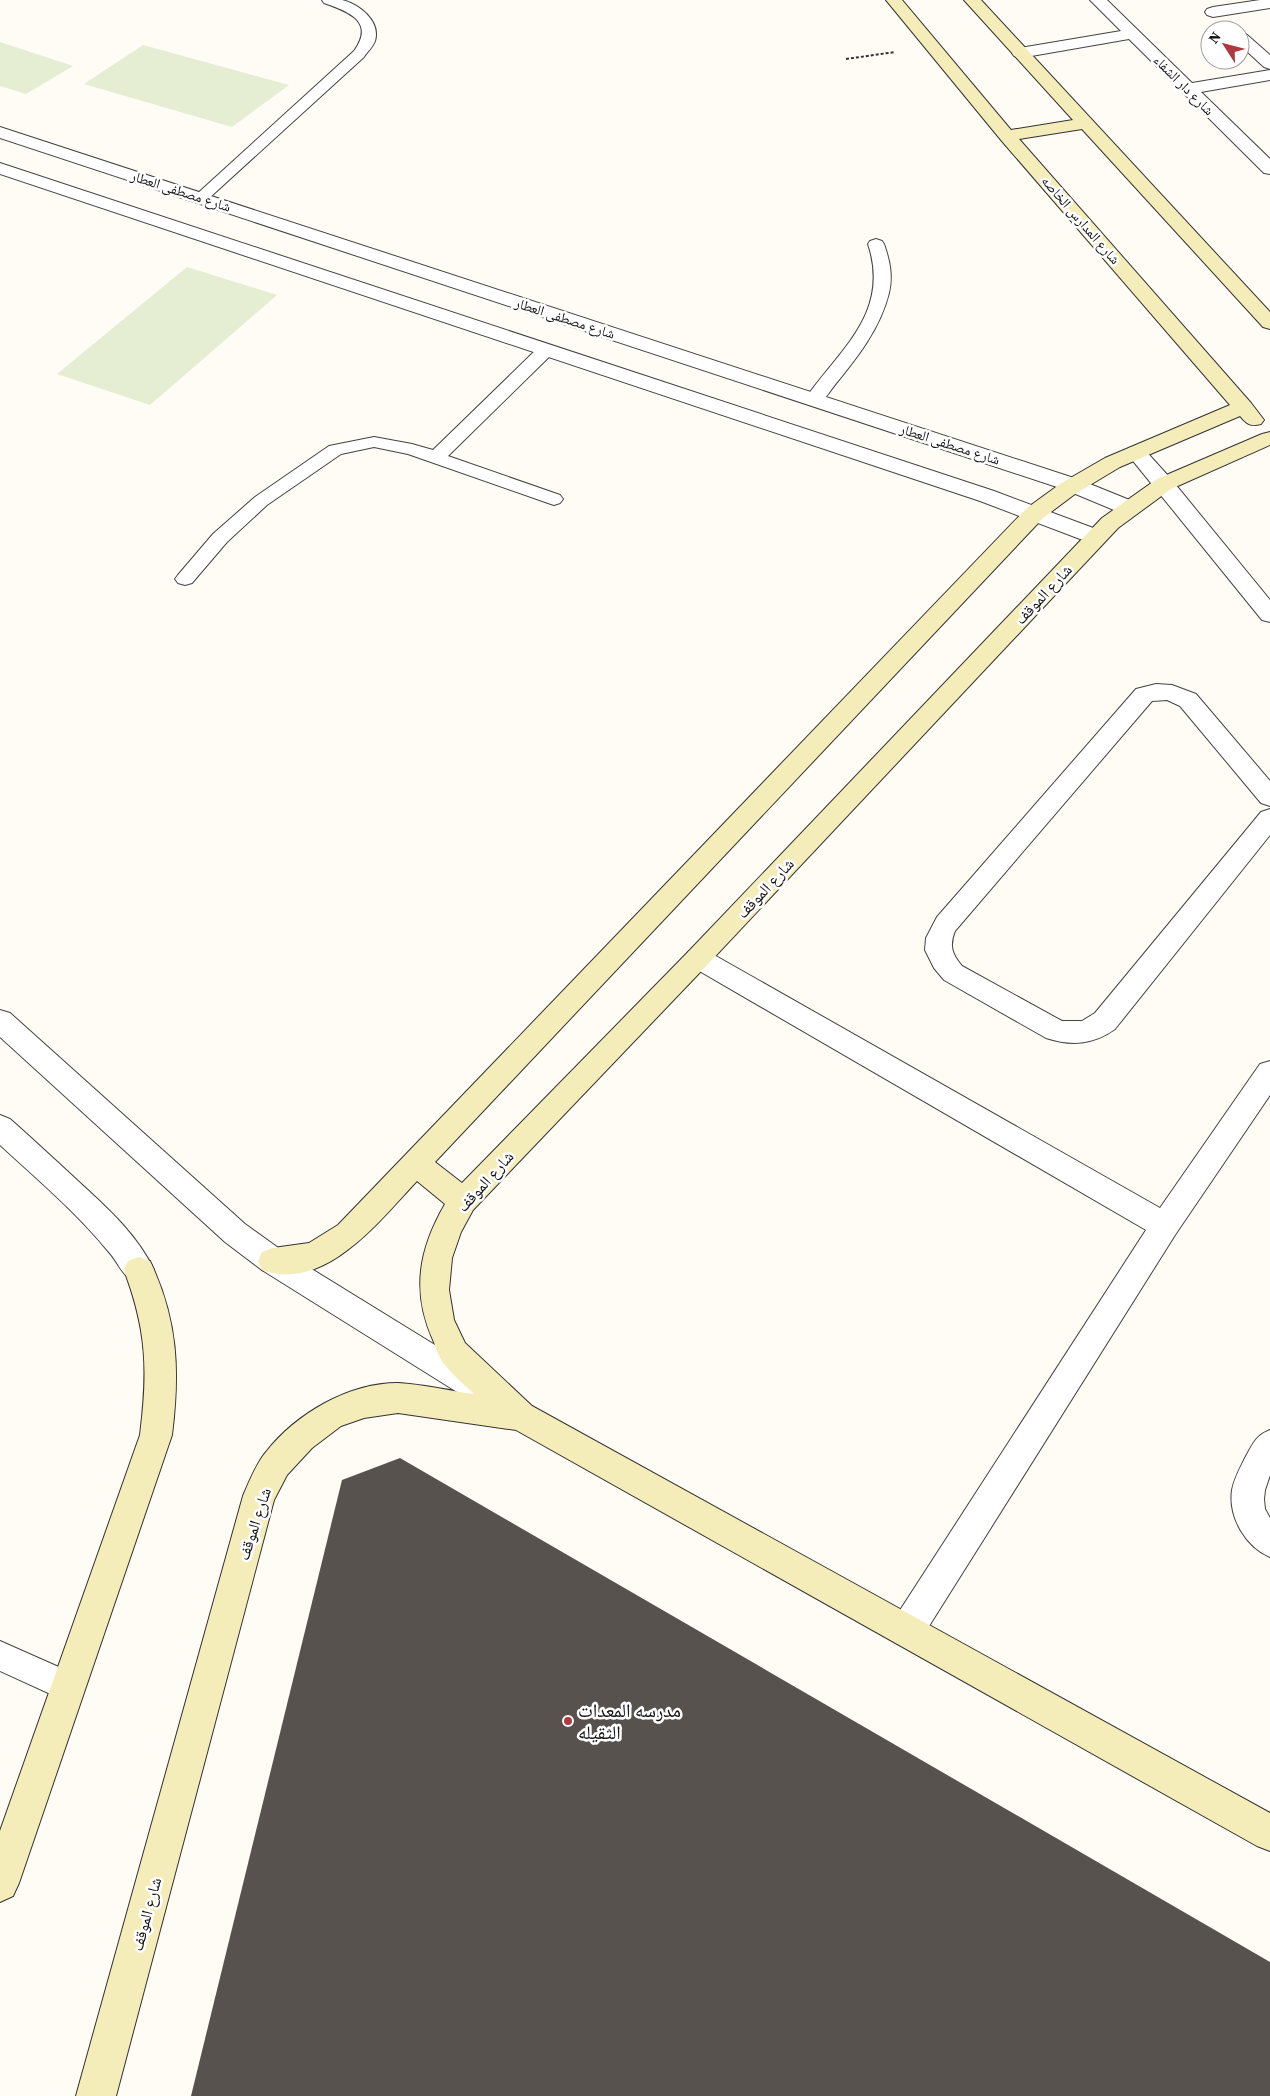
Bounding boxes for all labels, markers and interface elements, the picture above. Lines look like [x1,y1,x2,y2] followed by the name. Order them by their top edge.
[1200,20,1250,70] north arrow
[1203,27,1226,47] text: N
[1149,50,1219,120] street label: شارع دار الشفاء
[127,165,234,217] street label: شارع مصطفى العطار
[1037,171,1125,269] street label: شارع المدارس الخاصه
[511,292,618,344] street label: شارع مصطفى العطار
[896,418,1003,470] street label: شارع مصطفى العطار
[1009,559,1077,629] street label: شارع الموقف
[731,853,799,923] street label: شارع الموقف
[452,1146,518,1216] street label: شارع الموقف
[232,1485,276,1563] street label: شارع الموقف
[578,1697,681,1745] place label: مدرسه المعدات الثقيله
[562,1715,574,1727] marker: مدرسه المعدات الثقيله
[126,1875,166,1953] street label: شارع الموقف

